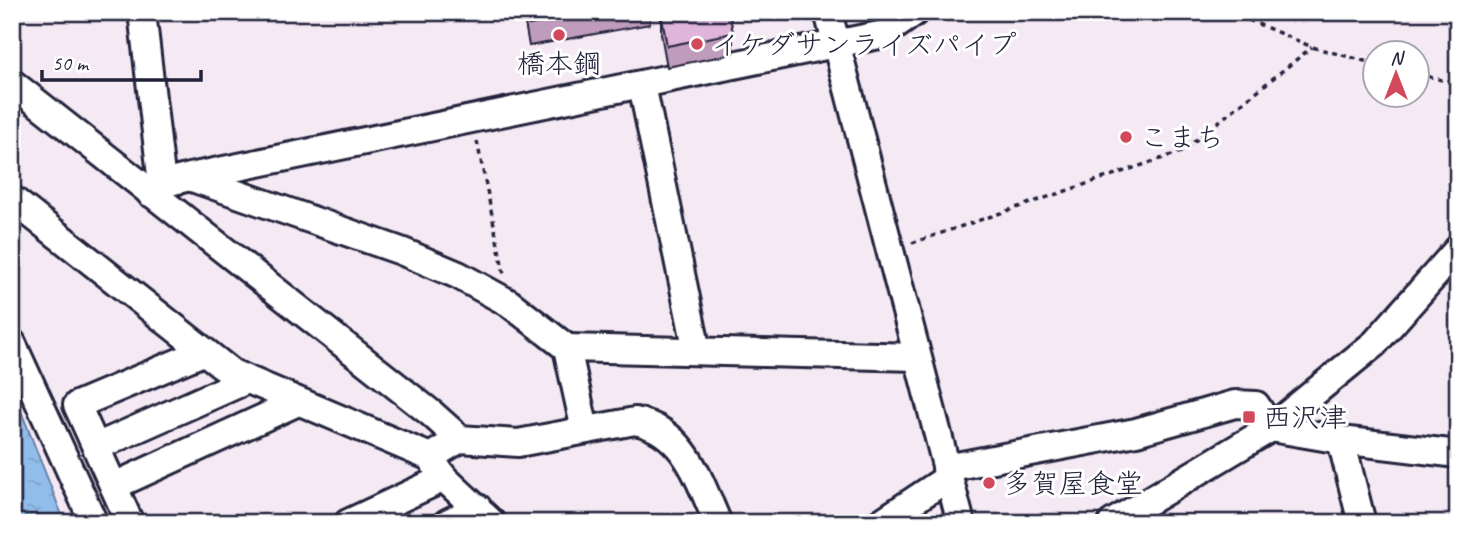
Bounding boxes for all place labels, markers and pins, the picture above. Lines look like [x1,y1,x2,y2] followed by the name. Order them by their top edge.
[551,27,567,43] marker: 橋本鋼
[711,27,1017,62] place label: イケダサンライズパイプ
[689,36,705,52] marker: イケダサンライズパイプ
[517,46,601,81] place label: 橋本鋼
[1140,120,1224,155] place label: こまち
[1118,129,1134,145] marker: こまち
[1263,400,1347,435] place label: 西沢津
[1241,409,1257,425] marker: 西沢津
[1003,466,1143,501] place label: 多賀屋食堂
[981,475,997,491] marker: 多賀屋食堂

